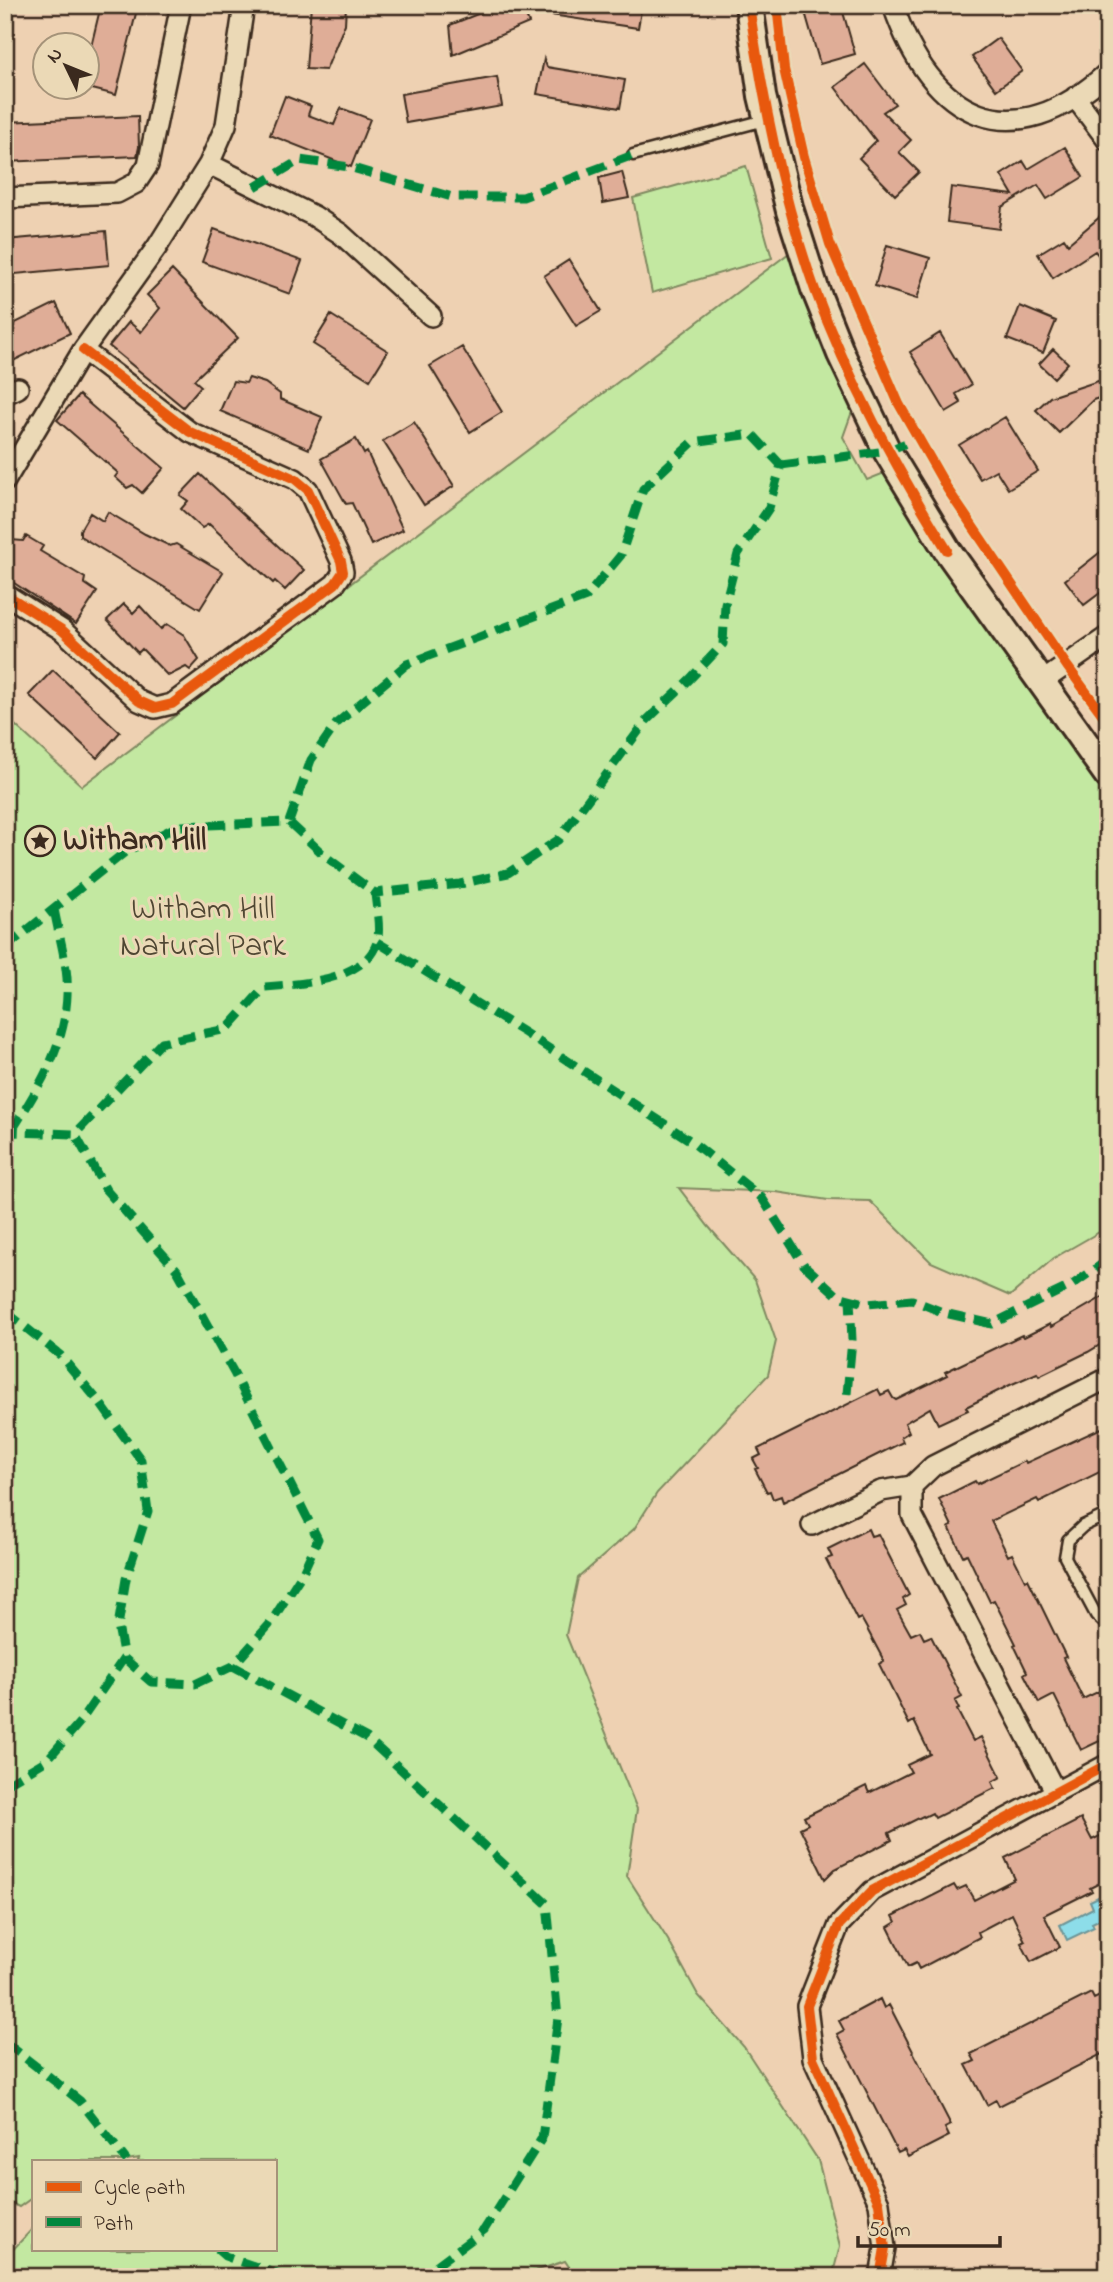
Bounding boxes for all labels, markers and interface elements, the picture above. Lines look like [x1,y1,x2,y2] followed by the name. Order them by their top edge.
[32,32,102,102] north arrow
[41,42,70,70] text: N
[63,818,206,865] place label: Witham Hill
[23,824,57,858] place icon: Witham Hill
[120,887,287,971] park label: Witham Hill Natural Park
[32,2160,276,2250] legend
[94,2174,185,2206] text: Cycle path
[858,2205,999,2249] scale bar
[94,2210,133,2240] text: Path
[868,2216,911,2246] text: 50 m

